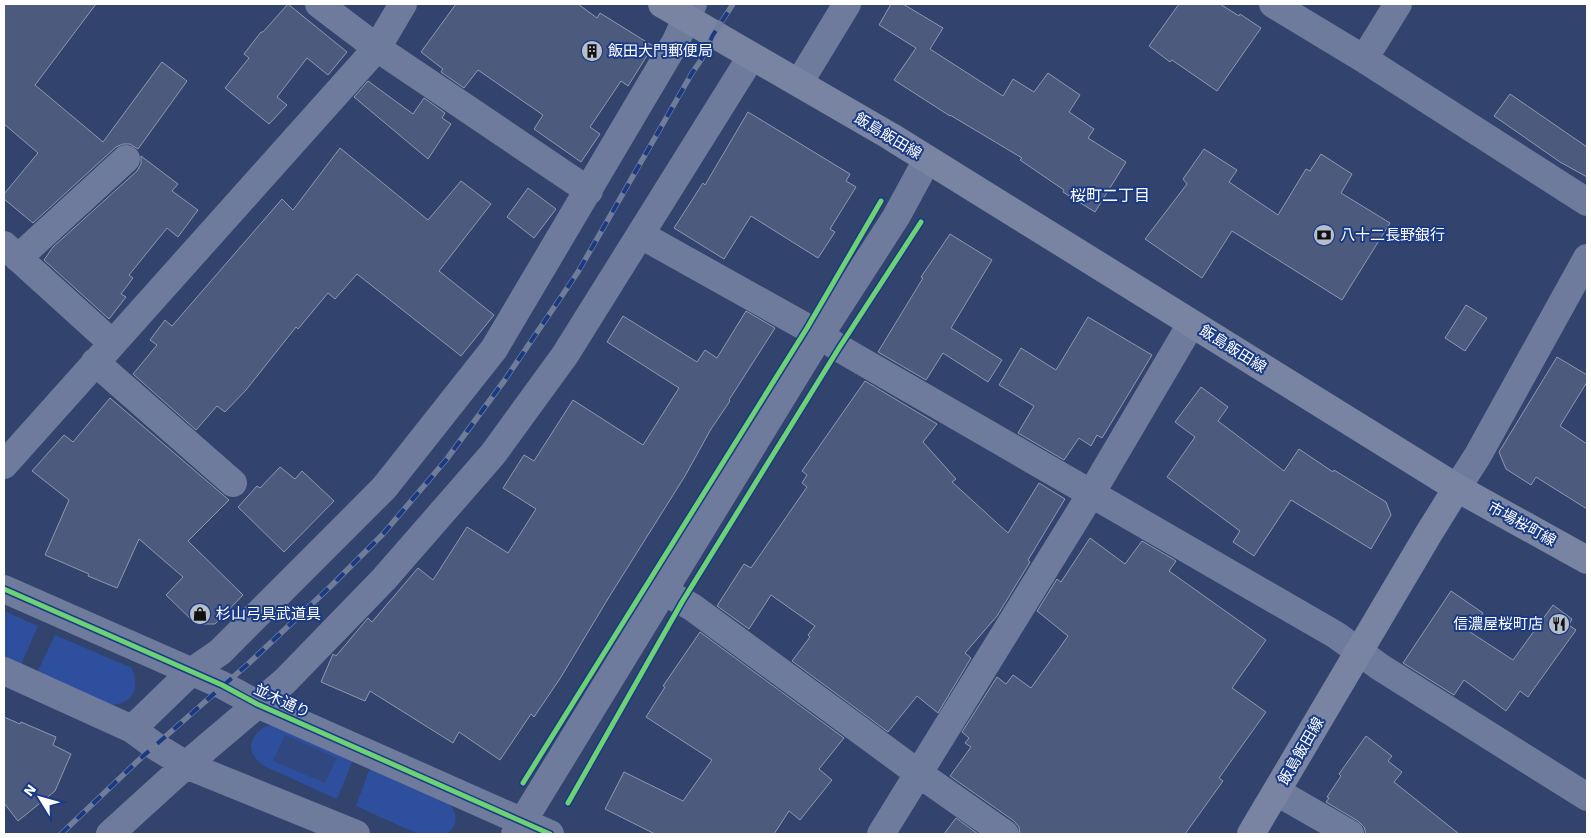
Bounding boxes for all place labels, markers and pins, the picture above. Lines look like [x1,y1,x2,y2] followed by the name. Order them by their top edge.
[580,39,604,63] building icon: 飯田大門郵便局
[608,42,713,60] place label: 飯田大門郵便局
[1312,223,1336,247] bank icon: 八十二長野銀行
[1340,226,1445,244] place label: 八十二長野銀行
[188,602,212,626] shop icon: 杉山弓具武道具
[216,605,321,623] place label: 杉山弓具武道具
[1547,612,1571,636] restaurant icon: 信濃屋桜町店
[1453,615,1543,633] place label: 信濃屋桜町店

